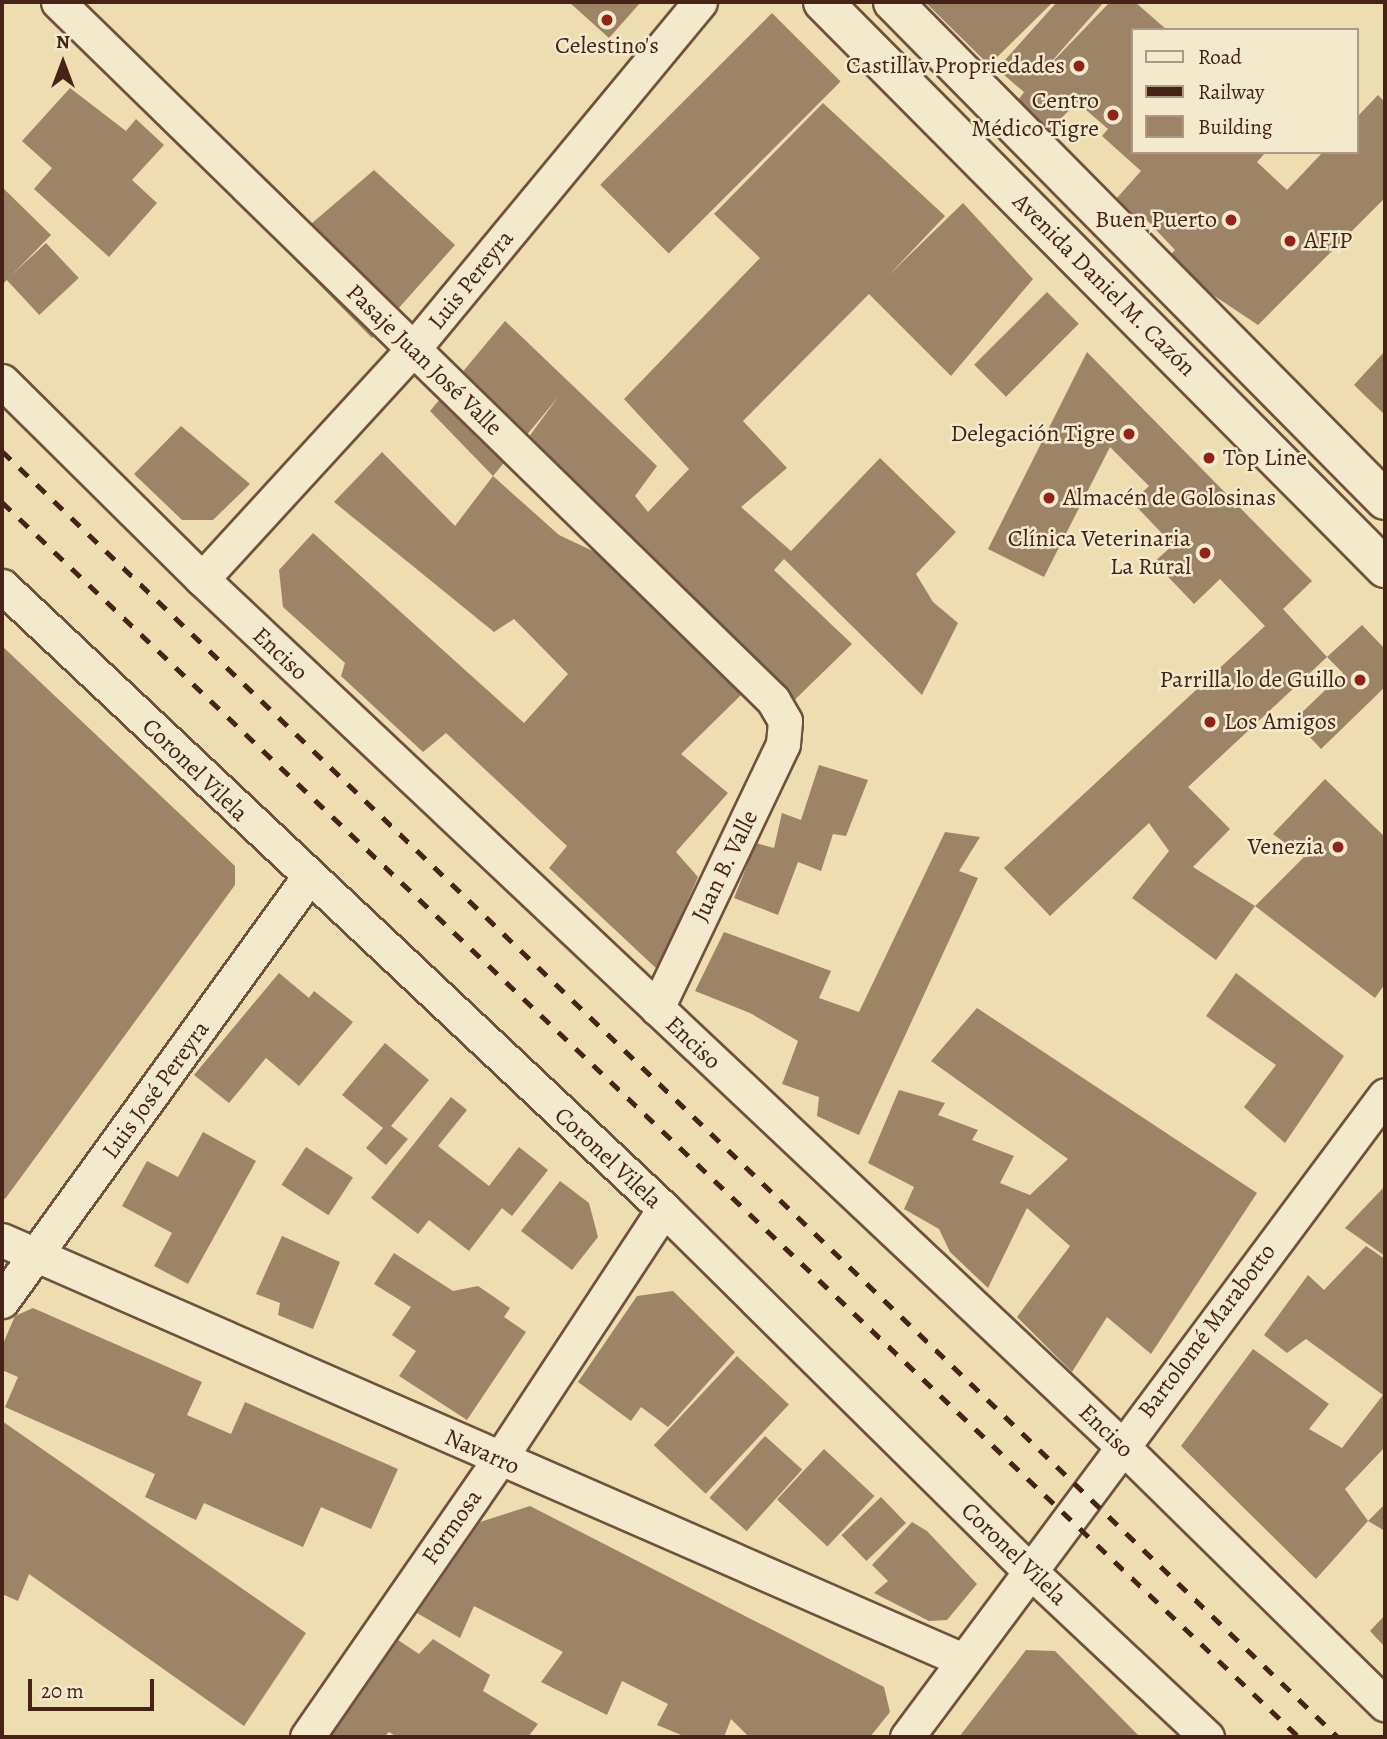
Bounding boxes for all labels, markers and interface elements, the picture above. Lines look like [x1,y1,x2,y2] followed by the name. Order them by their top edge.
[599,12,615,28] marker: Celestino's
[28,28,98,98] north arrow
[1132,28,1359,154] legend
[56,29,70,55] text: N
[555,32,659,60] place label: Celestino's
[1198,43,1242,71] text: Road
[846,52,1065,80] place label: Castillav Propriedades
[1071,58,1087,74] marker: Castillav Propriedades
[1198,78,1264,106] text: Railway
[971,87,1099,143] place label: Centro Médico Tigre
[1105,107,1121,123] marker: Centro Médico Tigre
[1198,113,1272,141] text: Building
[1006,187,1202,383] street label: Avenida Daniel M. Cazón
[1095,206,1217,234] place label: Buen Puerto
[1223,212,1239,228] marker: Buen Puerto
[422,224,520,336] street label: Luis Pereyra
[1304,227,1352,255] place label: AFIP
[1282,233,1298,249] marker: AFIP
[340,278,508,442] street label: Pasaje Juan José Valle
[950,420,1115,448] place label: Delegación Tigre
[1121,426,1137,442] marker: Delegación Tigre
[1223,444,1307,472] place label: Top Line
[1201,450,1217,466] marker: Top Line
[1063,484,1276,512] place label: Almacén de Golosinas
[1041,490,1057,506] marker: Almacén de Golosinas
[1008,525,1191,581] place label: Clínica Veterinaria La Rural
[1197,545,1213,561] marker: Clínica Veterinaria La Rural
[246,621,314,687] street label: Enciso
[1159,666,1346,694] place label: Parrilla lo de Guillo
[1352,672,1368,688] marker: Parrilla lo de Guillo
[1224,708,1336,736] place label: Los Amigos
[136,712,254,828] street label: Coronel Vilela
[1202,714,1218,730] marker: Los Amigos
[686,805,764,927] street label: Juan B. Valle
[1248,833,1324,861] place label: Venezia
[1330,839,1346,855] marker: Venezia
[659,1010,727,1076] street label: Enciso
[96,1015,216,1165] street label: Luis José Pereyra
[548,1101,668,1215] street label: Coronel Vilela
[1132,1238,1282,1424] street label: Bartolomé Marabotto
[1073,1398,1139,1464] street label: Enciso
[440,1423,524,1481] street label: Navarro
[416,1484,488,1570] street label: Formosa
[955,1496,1073,1612] street label: Coronel Vilela
[32,1666,158,1710] scale bar
[41,1677,84,1705] text: 20 m

